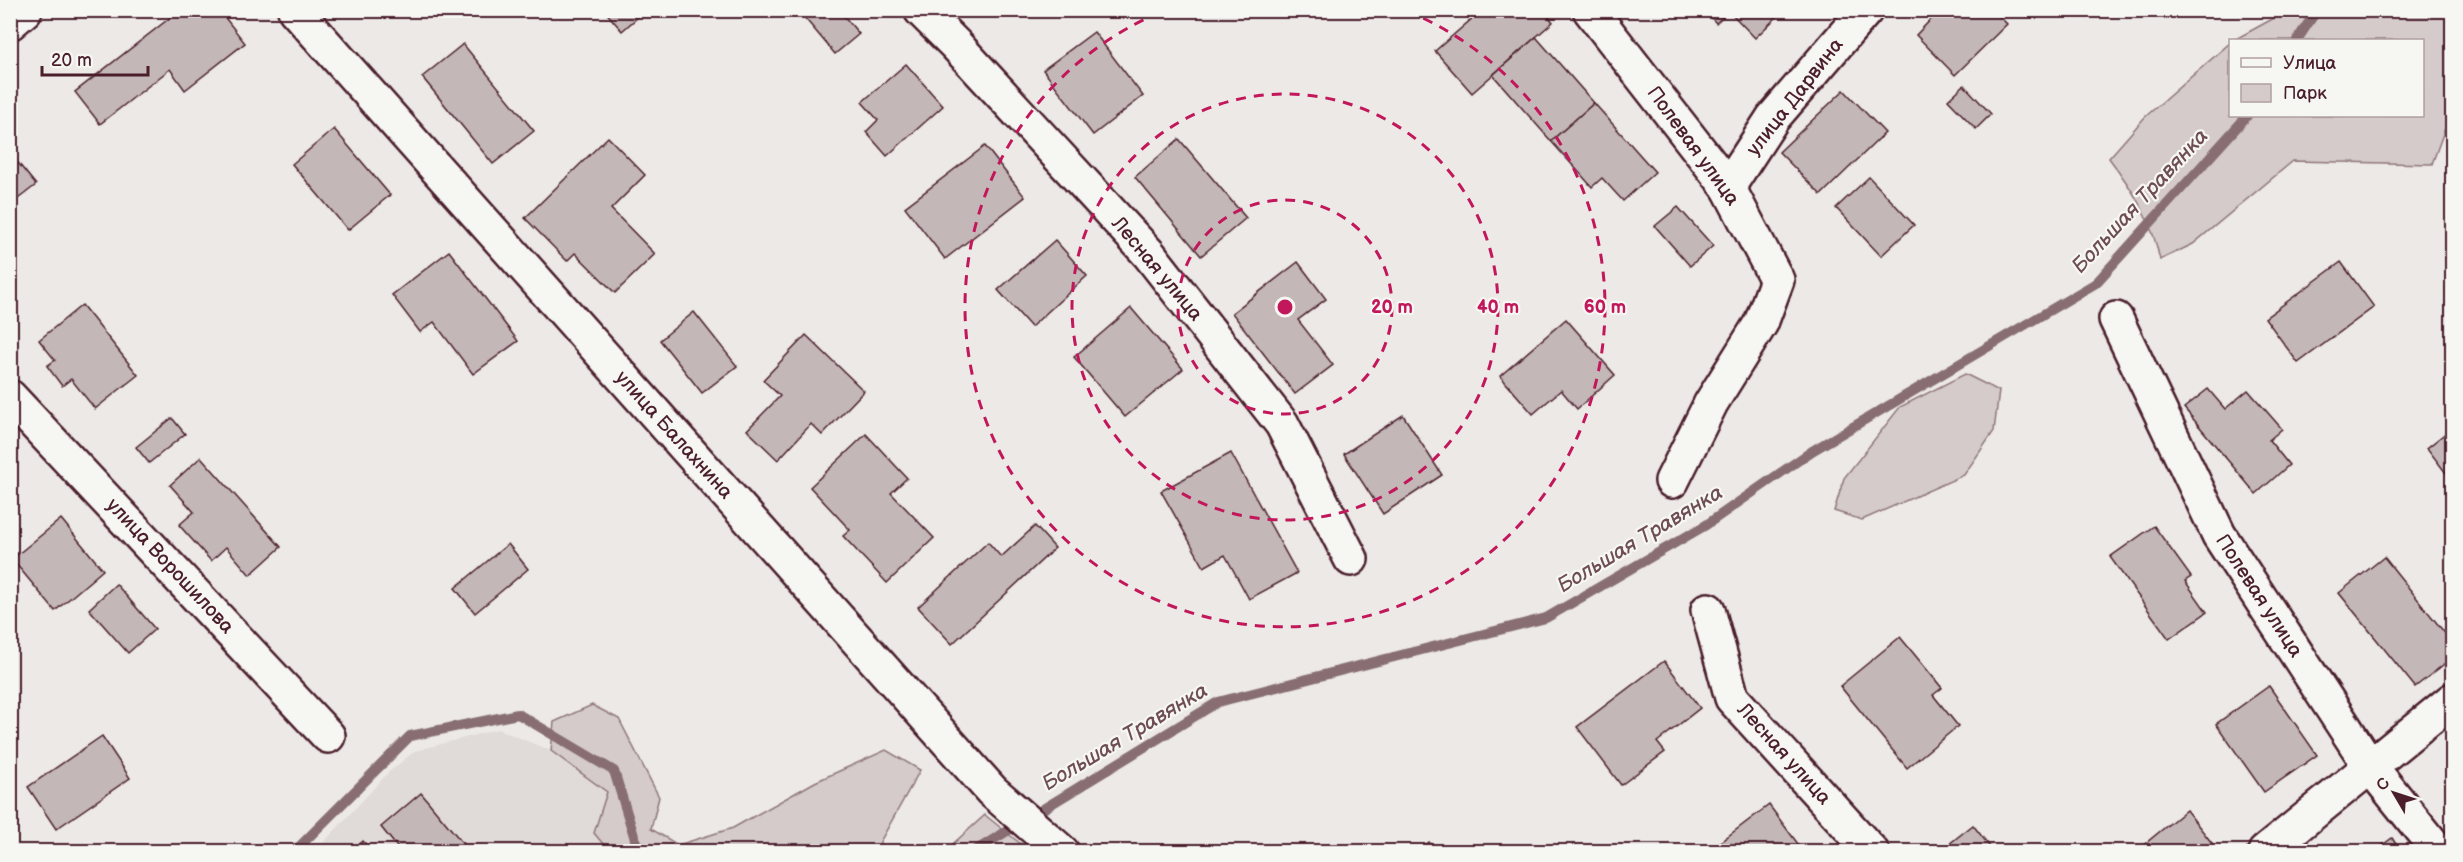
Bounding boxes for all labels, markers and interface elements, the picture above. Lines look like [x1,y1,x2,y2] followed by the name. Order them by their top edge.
[1742,33,1849,161] street label: улица Дарвина
[42,39,148,77] scale bar
[2229,39,2424,117] legend
[51,50,92,71] text: 20 m
[2283,53,2337,74] text: Улица
[1642,82,1744,211] street label: Полевая улица
[2283,83,2327,104] text: Парк
[2067,124,2213,278] water label: Большая Травянка
[1106,211,1208,326] street label: Лесная улица
[1275,297,1295,317] centre of rings
[1371,297,1413,318] text: 20 m
[1477,297,1519,318] text: 40 m
[1584,297,1626,318] text: 60 m
[610,366,738,504] street label: улица Балахнина
[1553,480,1727,598] water label: Большая Травянка
[101,493,239,639] street label: улица Ворошилова
[2210,530,2308,662] street label: Полевая улица
[1038,678,1212,796] water label: Большая Травянка
[1731,697,1836,810] street label: Лесная улица
[2364,763,2424,823] north arrow
[2373,774,2394,795] text: С

